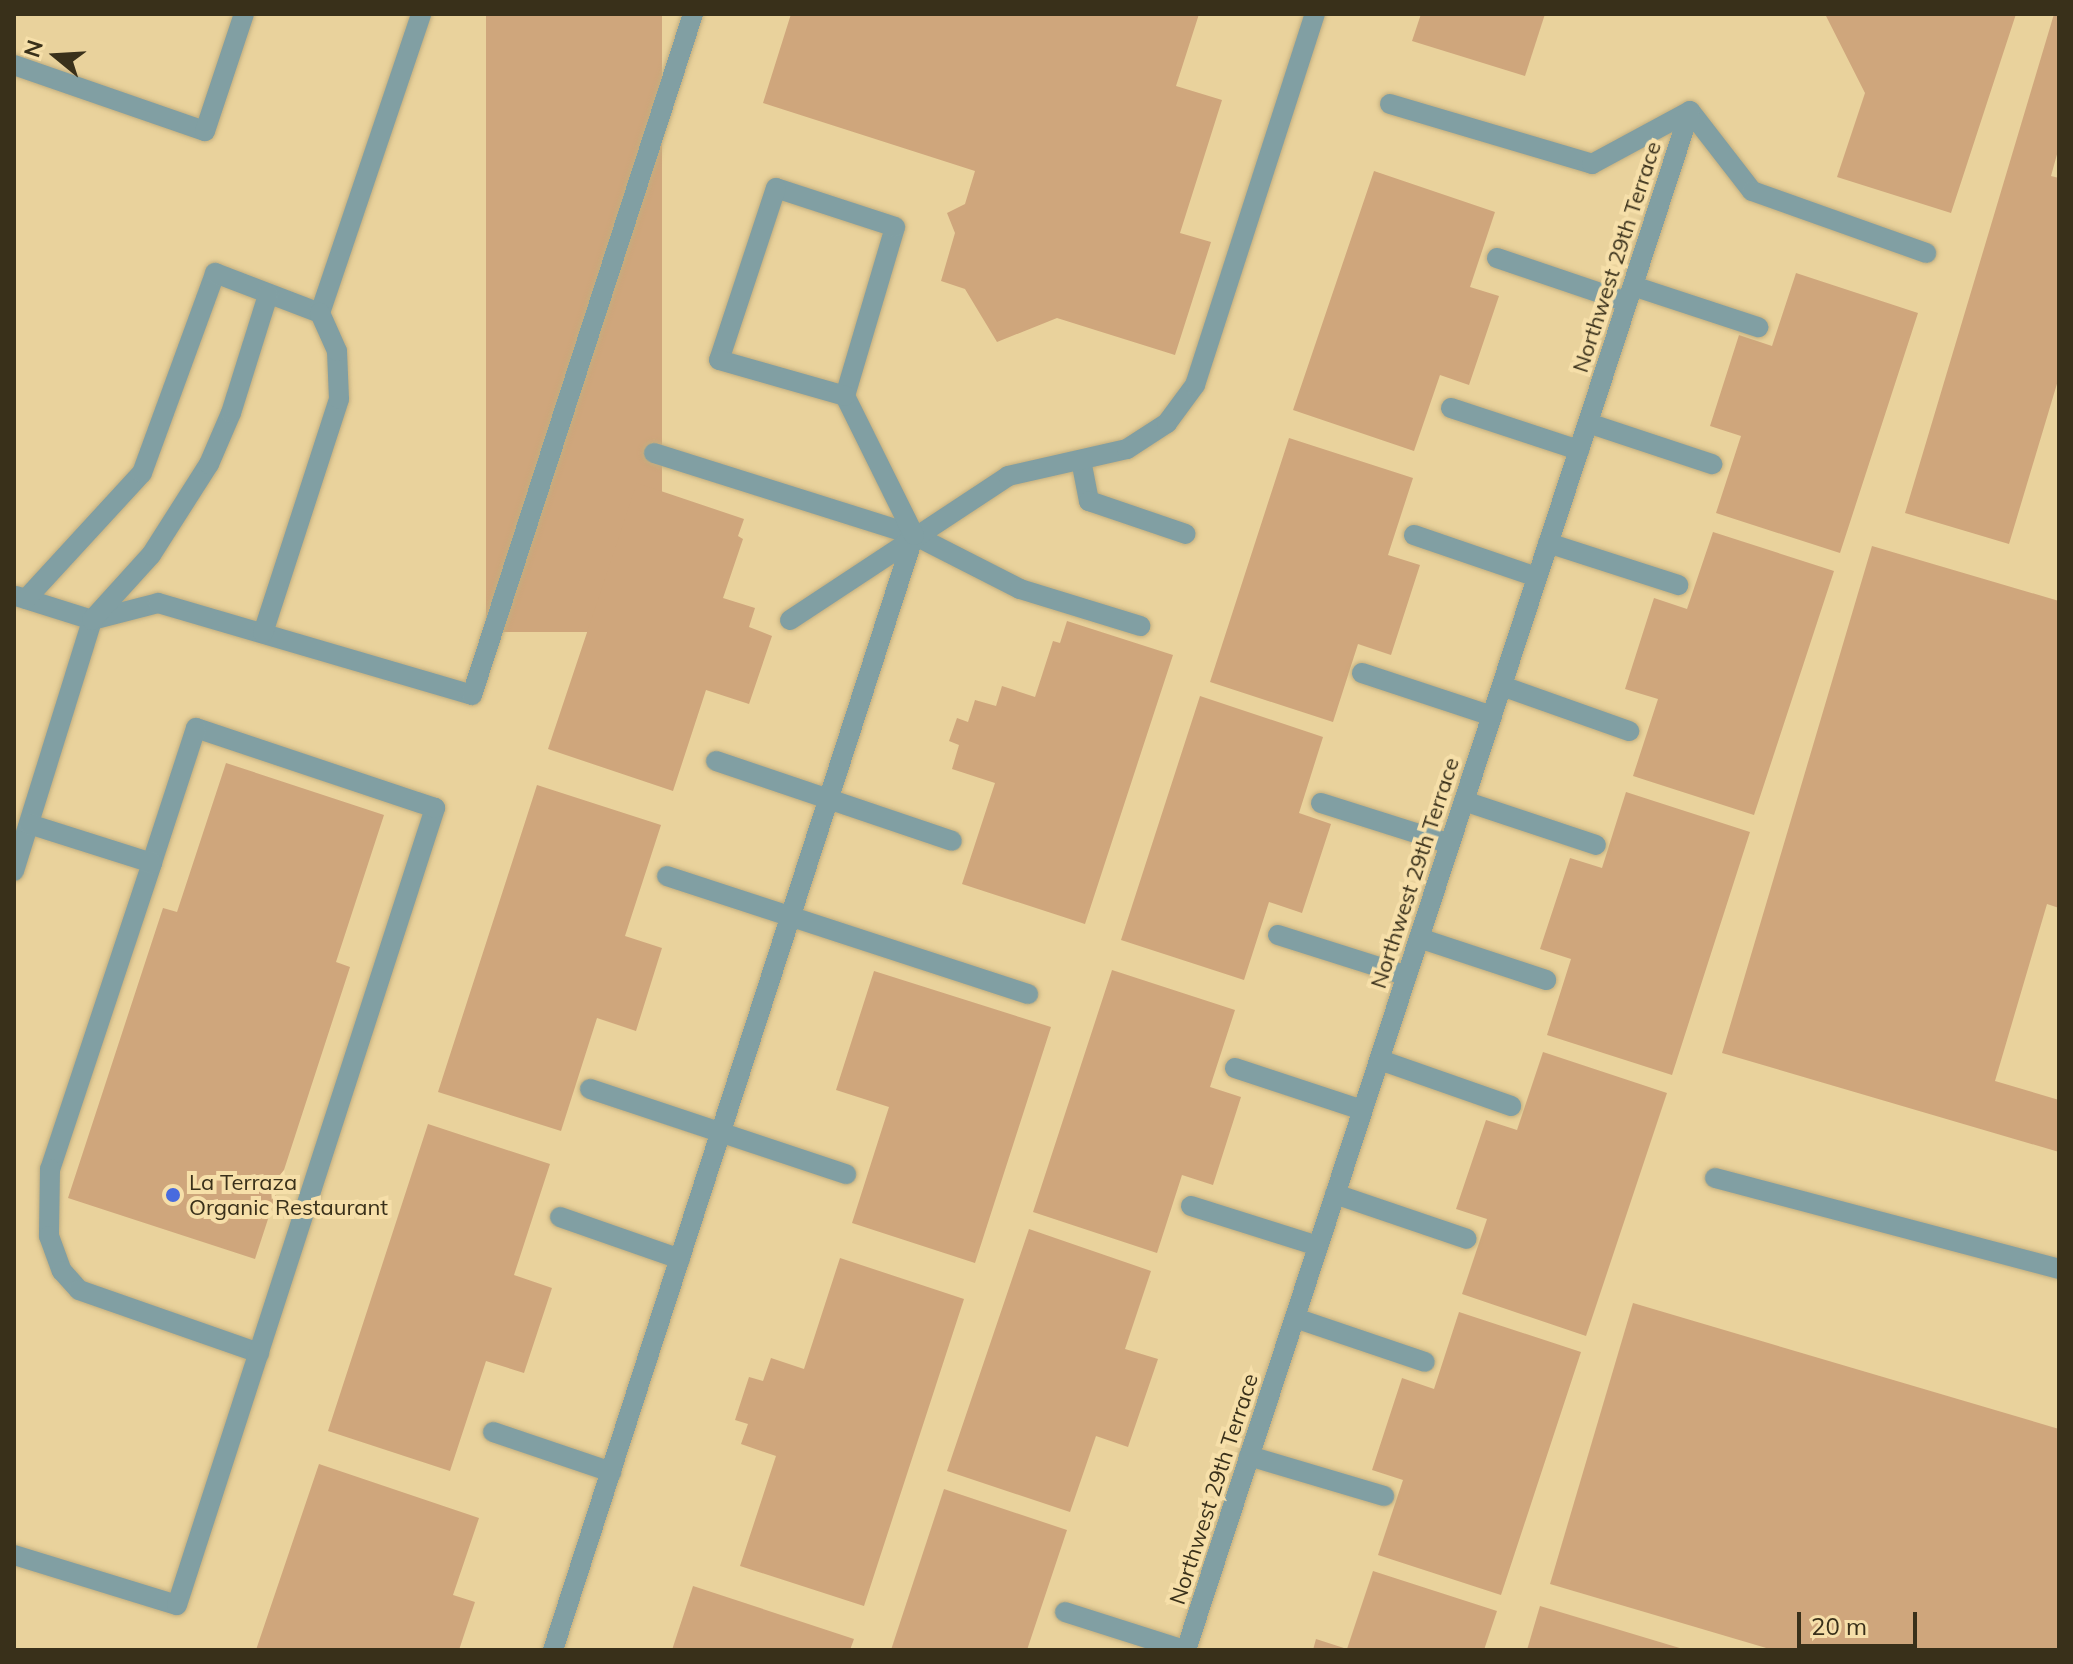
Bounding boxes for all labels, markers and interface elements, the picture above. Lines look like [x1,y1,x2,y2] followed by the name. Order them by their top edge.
[16,16,96,96] north arrow
[17,36,49,61] text: N
[1567,138,1667,376] street label: Northwest 29th Terrace
[1365,754,1465,992] street label: Northwest 29th Terrace
[189,1169,388,1220] place label: La Terraza Organic Restaurant
[164,1186,182,1204] marker: La Terraza Organic Restaurant
[1164,1370,1264,1608] street label: Northwest 29th Terrace
[1801,1596,1921,1646] scale bar
[1811,1611,1867,1641] text: 20 m

